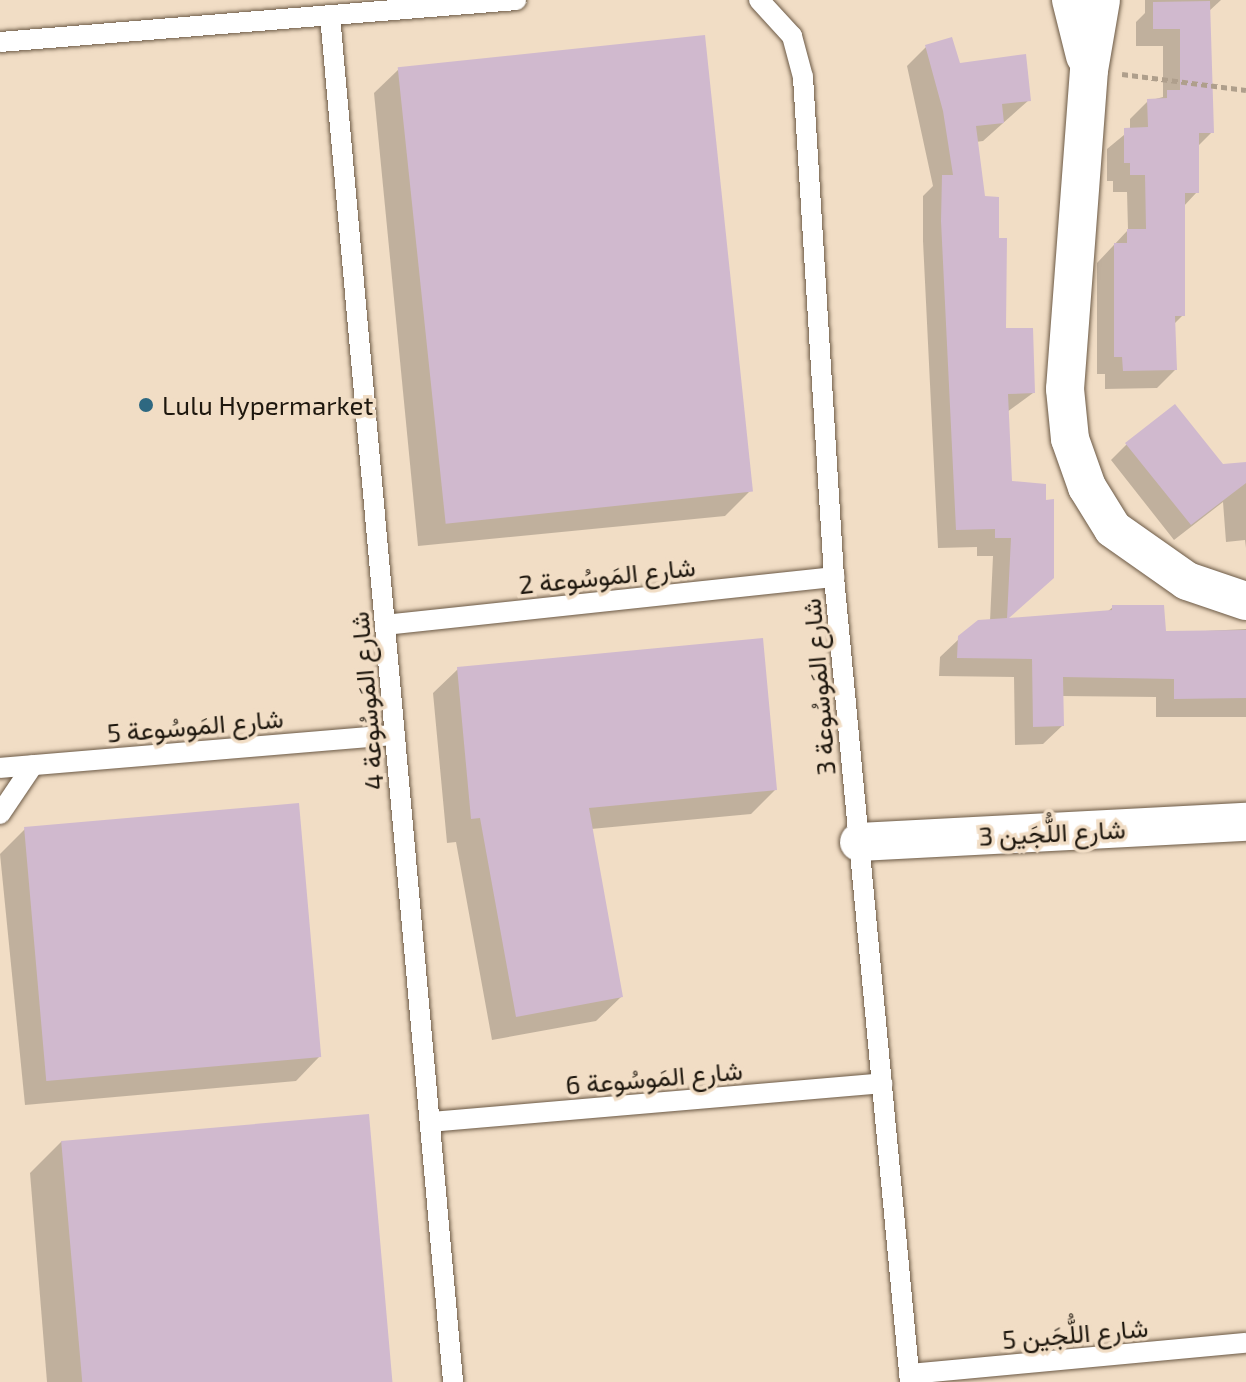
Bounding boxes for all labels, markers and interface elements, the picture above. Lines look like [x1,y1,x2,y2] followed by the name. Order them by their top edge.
[162,389,373,421] place label: Lulu Hypermarket
[137,396,155,414] marker: Lulu Hypermarket
[517,550,697,600] street label: شارع المَوسُوعة 2
[795,597,841,777] street label: شارع المَوسُوعة 3
[343,610,389,792] street label: شارع المَوسُوعة 4
[106,702,284,748] street label: شارع المَوسُوعة 5
[978,813,1126,851] street label: شارع اللُّجَين 3
[564,1054,744,1100] street label: شارع المَوسُوعة 6
[1001,1311,1149,1355] street label: شارع اللُّجَين 5

